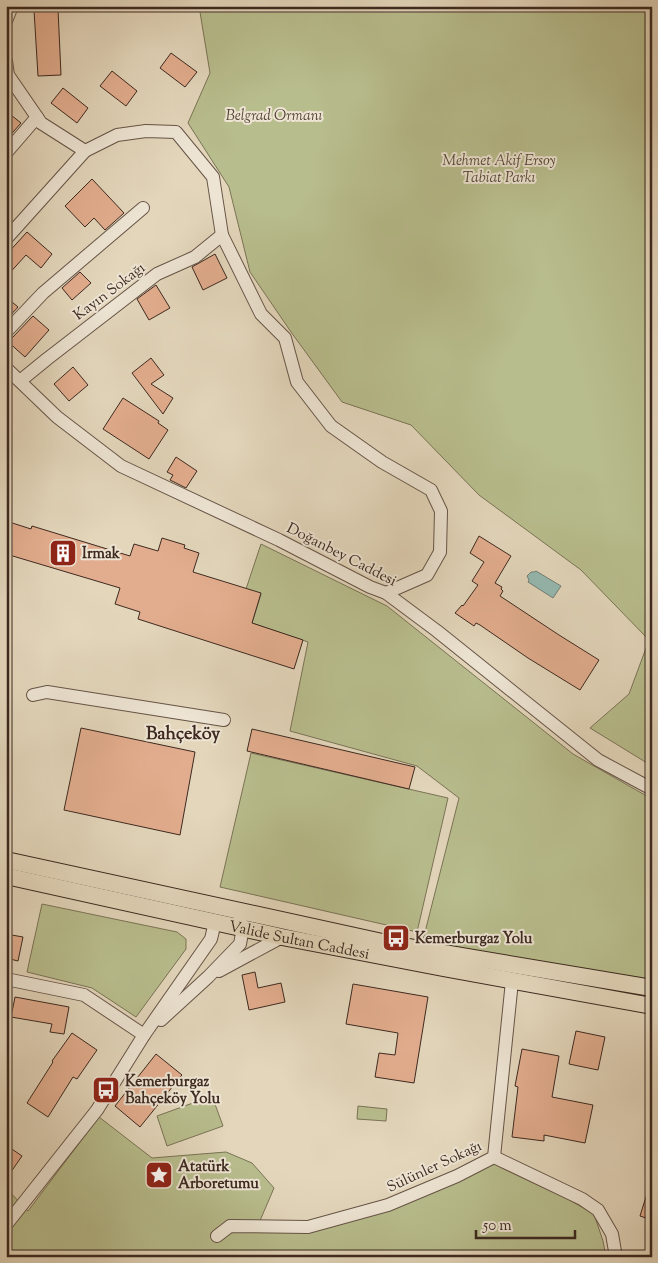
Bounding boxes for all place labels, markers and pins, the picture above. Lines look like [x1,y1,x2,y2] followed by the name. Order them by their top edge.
[48,538,78,568] building icon: Irmak
[82,544,121,565] place label: Irmak
[381,923,411,953] bus stop icon: Kemerburgaz Yolu
[415,929,533,950] place label: Kemerburgaz Yolu
[125,1072,220,1110] place label: Kemerburgaz Bahçeköy Yolu
[91,1075,121,1105] bus stop icon: Kemerburgaz Bahçeköy Yolu
[178,1157,259,1195] place label: Atatürk Arboretumu
[144,1160,174,1190] place icon: Atatürk Arboretumu

